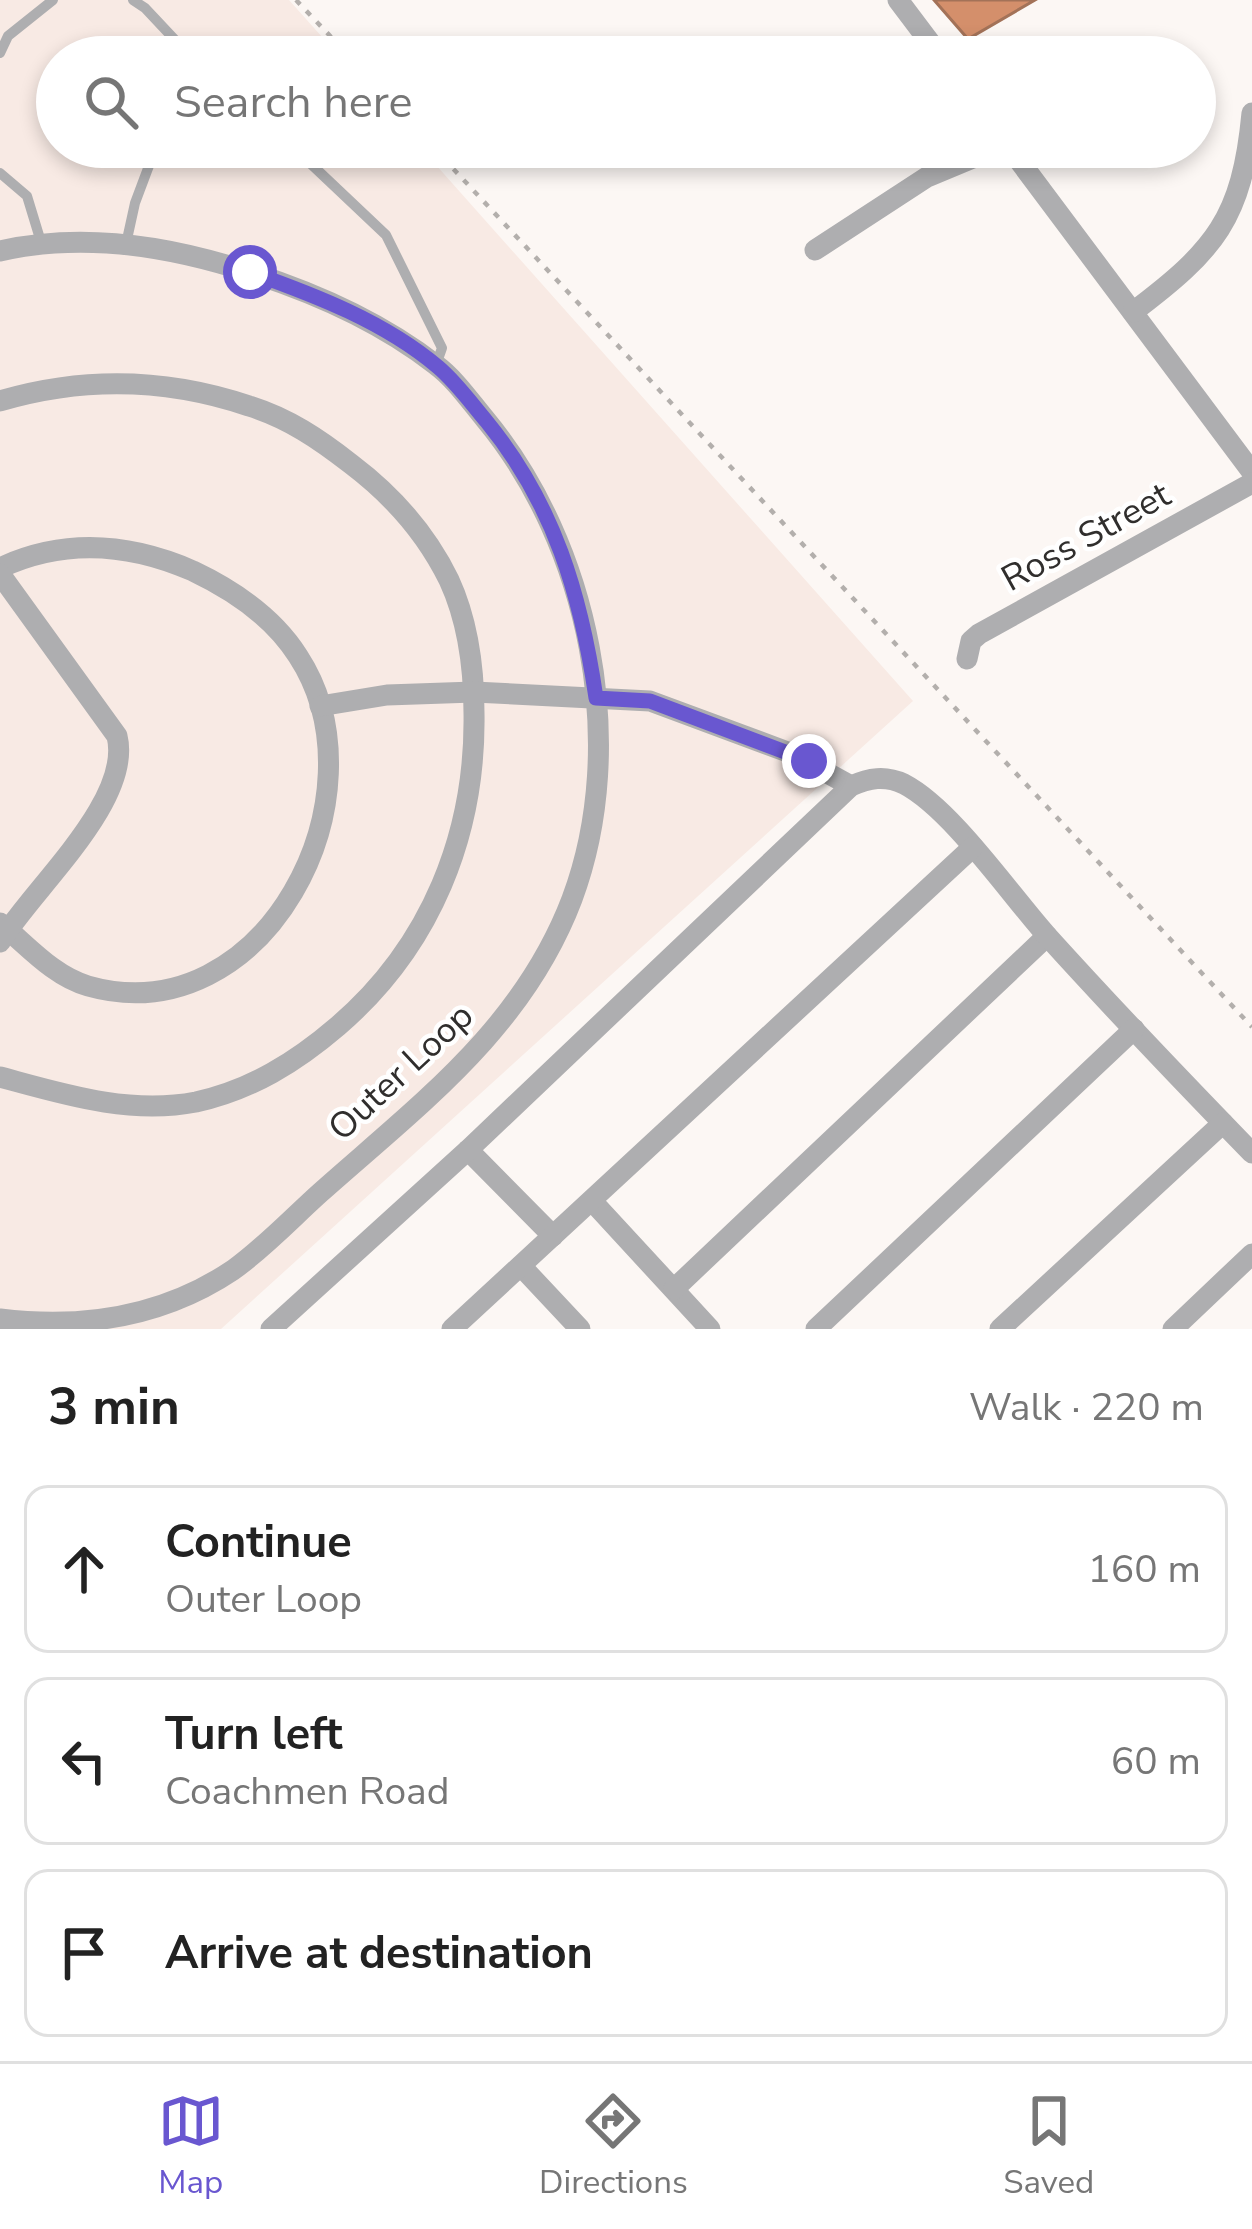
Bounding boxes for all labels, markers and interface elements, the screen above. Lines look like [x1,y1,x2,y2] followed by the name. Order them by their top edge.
[36,36,1216,168] search box
[78,69,144,135] icon: search
[174,72,413,133] text: Search here
[223,245,277,299] route start
[993,470,1179,603] street label: Ross Street
[782,734,836,788] route end
[318,992,484,1152] street label: Outer Loop
[48,1372,180,1442] text: 3 min
[969,1381,1204,1434] text: Walk · 220 m
[165,1512,352,1573] text: Continue
[51,1536,117,1602] icon: ahead
[1087,1543,1201,1596] text: 160 m
[165,1573,362,1626] text: Outer Loop
[165,1704,343,1765] text: Turn left
[51,1728,117,1794] icon: left
[1111,1735,1201,1788] text: 60 m
[165,1765,450,1818] text: Coachmen Road
[51,1920,117,1986] icon: arrive
[165,1923,593,1984] text: Arrive at destination
[158,2088,224,2205] tab: Map
[539,2088,688,2205] tab: Directions
[1003,2088,1094,2205] tab: Saved

